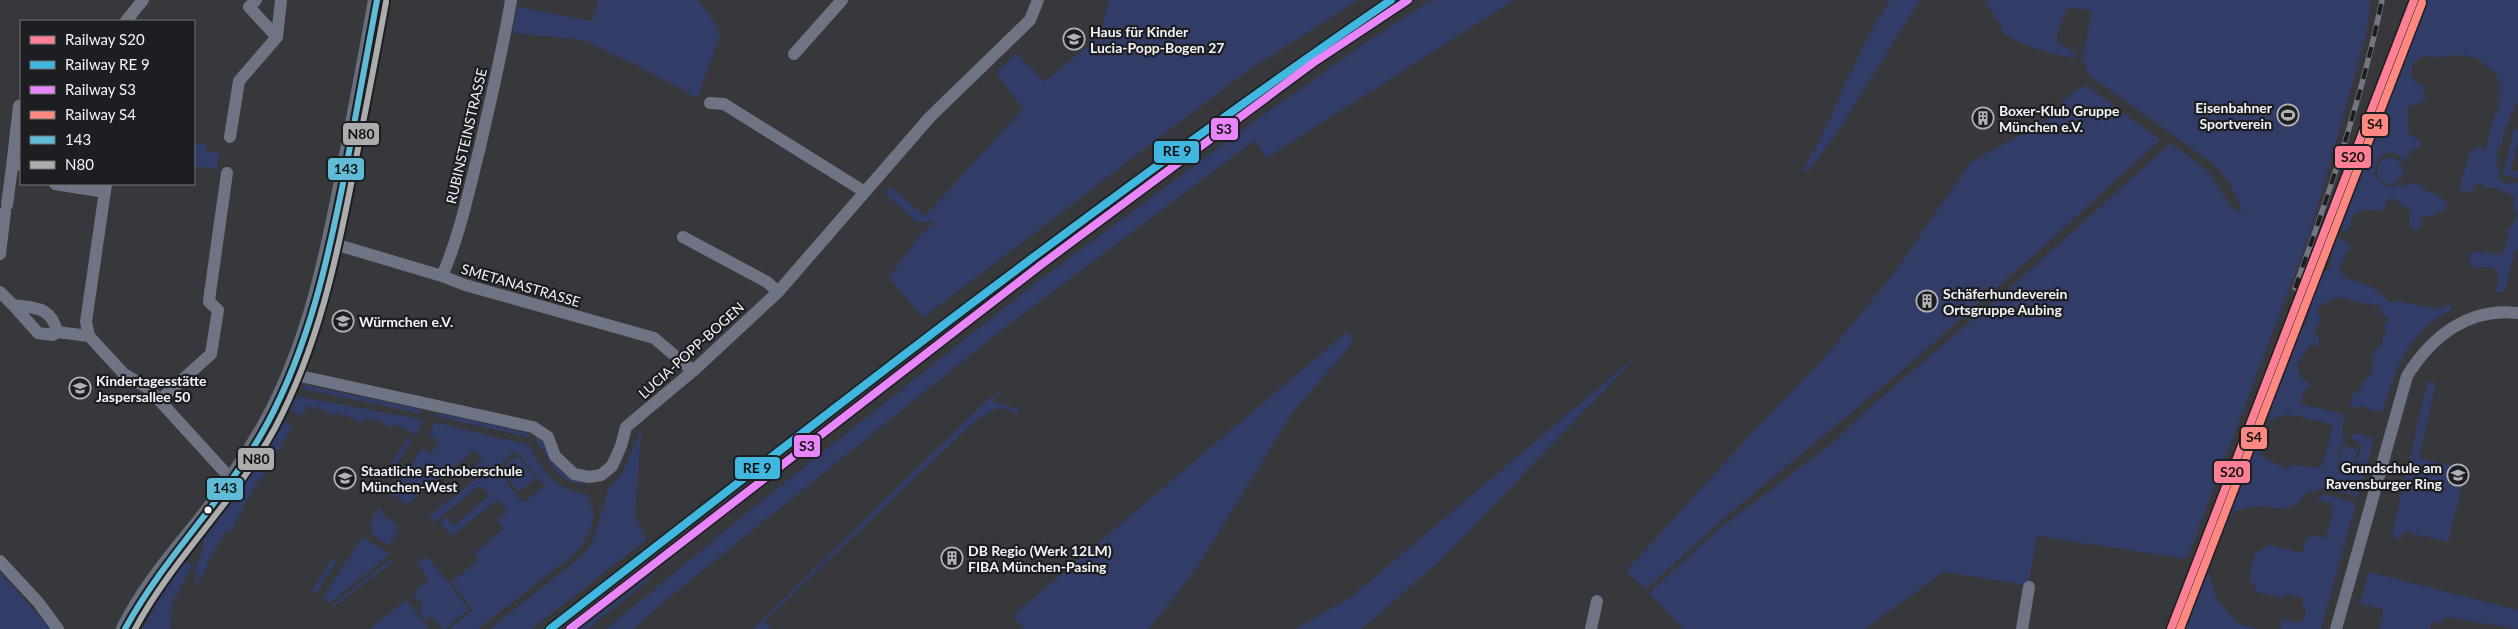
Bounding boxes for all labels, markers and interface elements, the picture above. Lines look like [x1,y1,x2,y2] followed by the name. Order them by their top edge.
[20,20,195,185] legend
[1090,23,1224,56] place label: Haus für Kinder Lucia-Popp-Bogen 27
[1062,27,1086,51] school or university icon: Haus für Kinder Lucia-Popp-Bogen 27
[65,30,145,48] text: Railway S20
[65,55,150,73] text: Railway RE 9
[442,67,490,205] street label: RUBINSTEINSTRASSE
[65,80,136,98] text: Railway S3
[2195,99,2273,132] place label: Eisenbahner Sportverein
[1999,102,2120,135] place label: Boxer-Klub Gruppe München e.V.
[2276,103,2300,127] sports icon: Eisenbahner Sportverein
[65,105,136,123] text: Railway S4
[1971,106,1995,130] building icon: Boxer-Klub Gruppe München e.V.
[2361,113,2389,137] line badge: S4
[2367,115,2383,132] text: S4
[1210,117,1239,141] line badge: S3
[1216,120,1232,137] text: S3
[342,122,380,146] line badge: N80
[347,125,375,142] text: N80
[65,130,91,148] text: 143
[1153,140,1200,164] line badge: RE 9
[1163,142,1191,159] text: RE 9
[2334,145,2372,169] line badge: S20
[2341,148,2365,165] text: S20
[65,155,94,173] text: N80
[327,157,365,181] line badge: 143
[334,160,358,177] text: 143
[460,260,582,310] street label: SMETANASTRASSE
[1943,285,2067,318] place label: Schäferhundeverein Ortsgruppe Aubing
[1915,289,1939,313] building icon: Schäferhundeverein Ortsgruppe Aubing
[635,298,747,402] street label: LUCIA-POPP-BOGEN
[331,309,355,333] school or university icon: Würmchen e.V.
[359,313,453,330] place label: Würmchen e.V.
[96,372,207,405] place label: Kindertagesstätte Jaspersallee 50
[68,376,92,400] school or university icon: Kindertagesstätte Jaspersallee 50
[2240,426,2268,450] line badge: S4
[2246,428,2262,445] text: S4
[793,434,821,458] line badge: S3
[799,437,815,454] text: S3
[237,447,275,471] line badge: N80
[242,450,270,467] text: N80
[734,456,781,480] line badge: RE 9
[743,459,771,476] text: RE 9
[2326,459,2443,492] place label: Grundschule am Ravensburger Ring
[2213,460,2251,484] line badge: S20
[361,462,523,495] place label: Staatliche Fachoberschule München-West
[2220,463,2244,480] text: S20
[2446,463,2470,487] school or university icon: Grundschule am Ravensburger Ring
[333,466,357,490] school or university icon: Staatliche Fachoberschule München-West
[206,477,244,501] line badge: 143
[213,479,237,496] text: 143
[203,505,213,515] unlabelled marker
[968,542,1112,575] place label: DB Regio (Werk 12LM) FIBA München-Pasing
[940,546,964,570] building icon: DB Regio (Werk 12LM) FIBA München-Pasing

